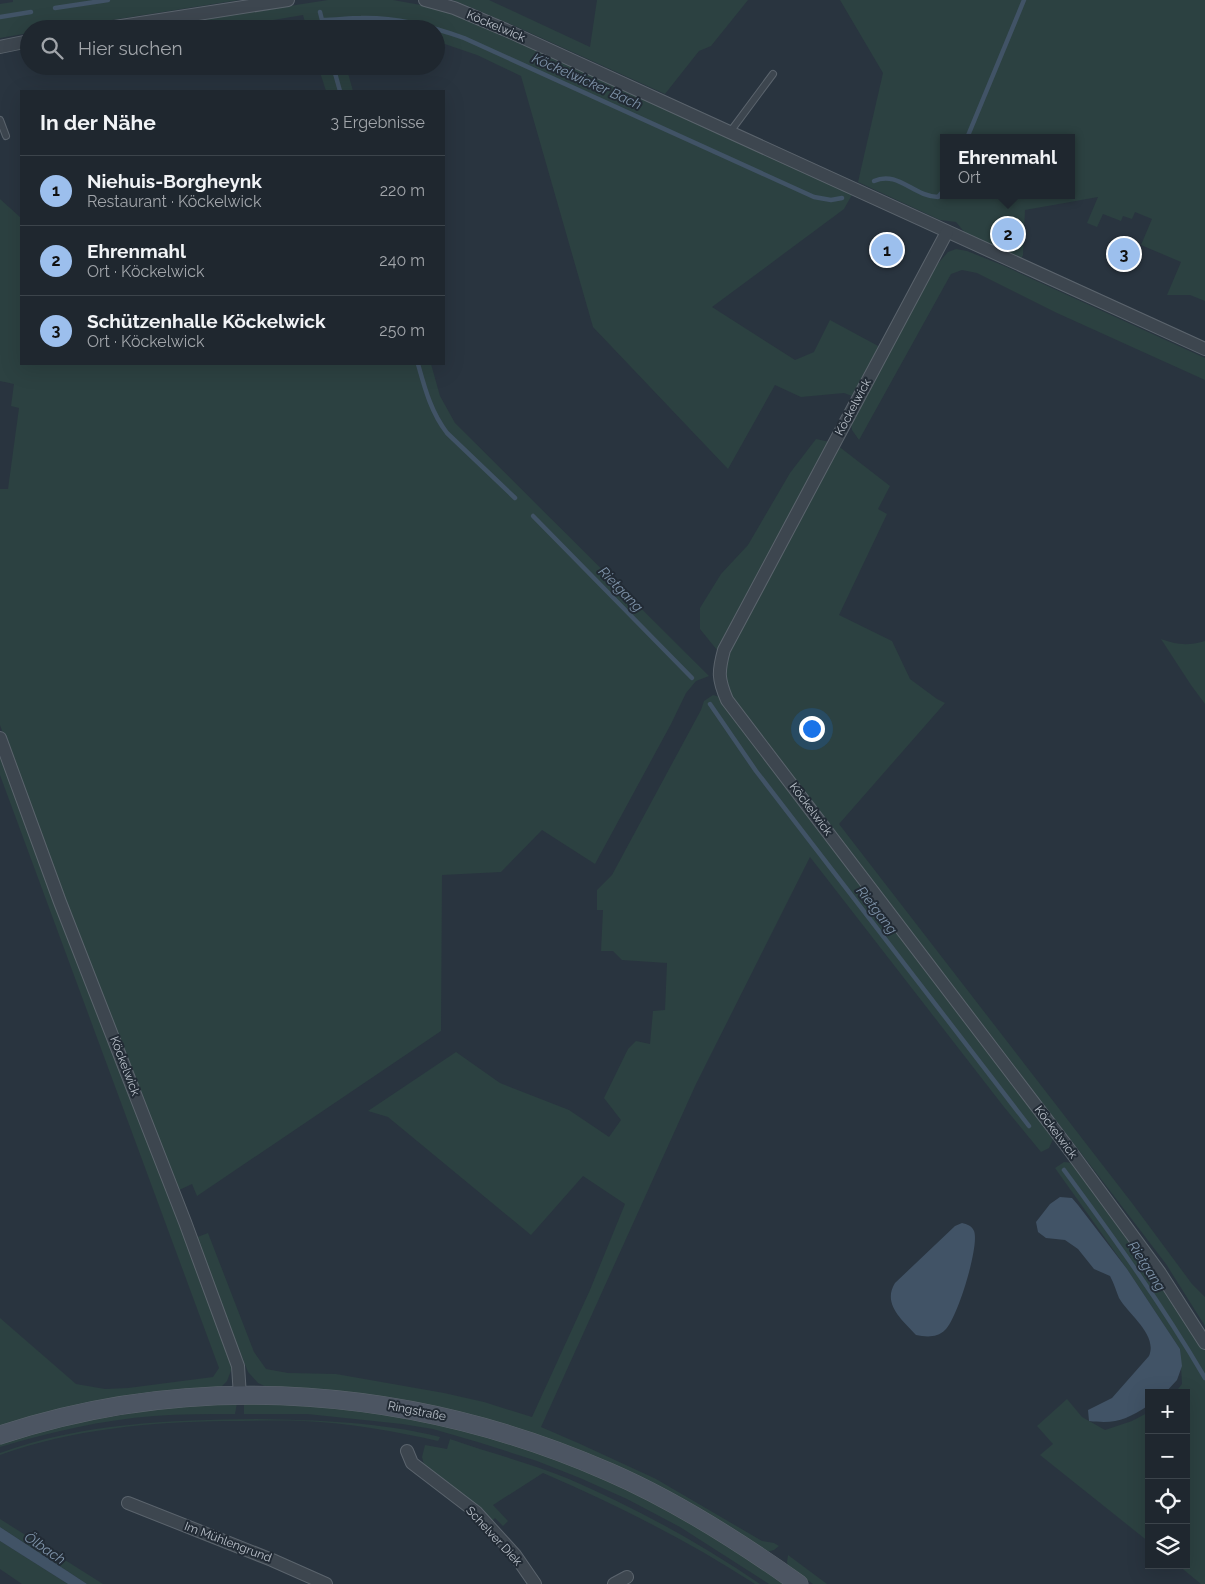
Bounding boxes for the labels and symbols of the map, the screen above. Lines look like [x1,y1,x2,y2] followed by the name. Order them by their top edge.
[464,7,528,45] street label: Köckelwick
[530,50,644,112] water label: Köckelwicker Bach
[992,215,1024,253] pin: 2
[871,231,903,269] pin: 1
[1108,235,1140,273] pin: 3
[832,376,874,438] street label: Köckelwick
[596,563,646,615] water label: Rietgang
[799,716,825,742] your location
[787,780,836,839] street label: Köckelwick
[853,883,901,937] water label: Rietgang
[107,1034,143,1098] street label: Köckelwick
[1032,1103,1081,1162] street label: Köckelwick
[1125,1238,1169,1294] water label: Rietgang
[387,1398,447,1424] street label: Ringstraße
[463,1504,525,1569] street label: Schelver Diek
[182,1519,274,1565] street label: Im Mühlengrund
[22,1527,70,1567] water label: Ölbach

